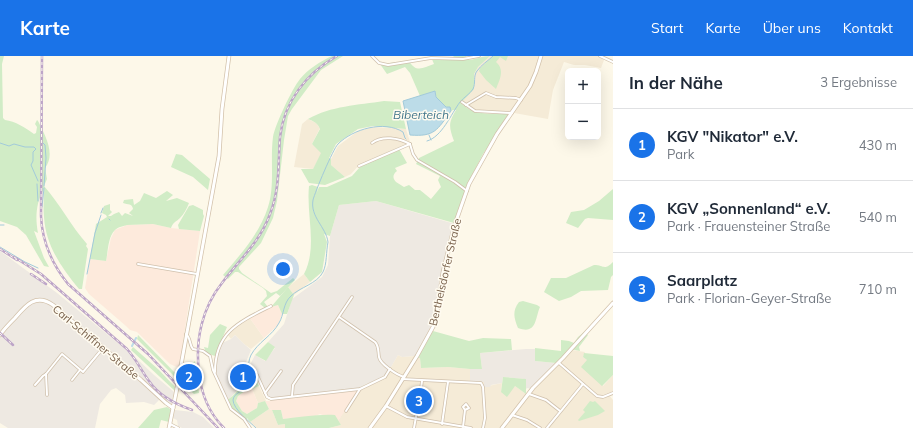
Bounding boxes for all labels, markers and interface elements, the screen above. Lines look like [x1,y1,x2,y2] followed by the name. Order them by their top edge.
[20,16,70,40] text: Karte
[651,19,683,37] text: Start
[705,19,741,37] text: Karte
[763,19,821,37] text: Über uns
[843,19,893,37] text: Kontakt
[565,68,601,140] map controls
[565,68,601,104] button: +
[629,72,723,93] text: In der Nähe
[820,74,897,90] text: 3 Ergebnisse
[565,104,601,140] button: −
[393,107,449,122] water label: Biberteich
[667,127,798,146] text: KGV "Nikator" e.V.
[638,137,646,153] text: 1
[859,137,897,153] text: 430 m
[667,146,694,162] text: Park
[667,199,830,218] text: KGV „Sonnenland“ e.V.
[638,209,646,225] text: 2
[859,209,897,225] text: 540 m
[426,217,464,327] street label: Berthelsdorfer Straße
[667,218,830,234] text: Park · Frauensteiner Straße
[273,259,293,279] your location
[667,271,737,290] text: Saarplatz
[638,281,646,297] text: 3
[859,281,897,297] text: 710 m
[667,290,831,306] text: Park · Florian-Geyer-Straße
[50,302,142,382] street label: Carl-Schiffner-Straße
[176,362,202,392] pin: 2
[230,362,256,392] pin: 1
[406,386,432,416] pin: 3

